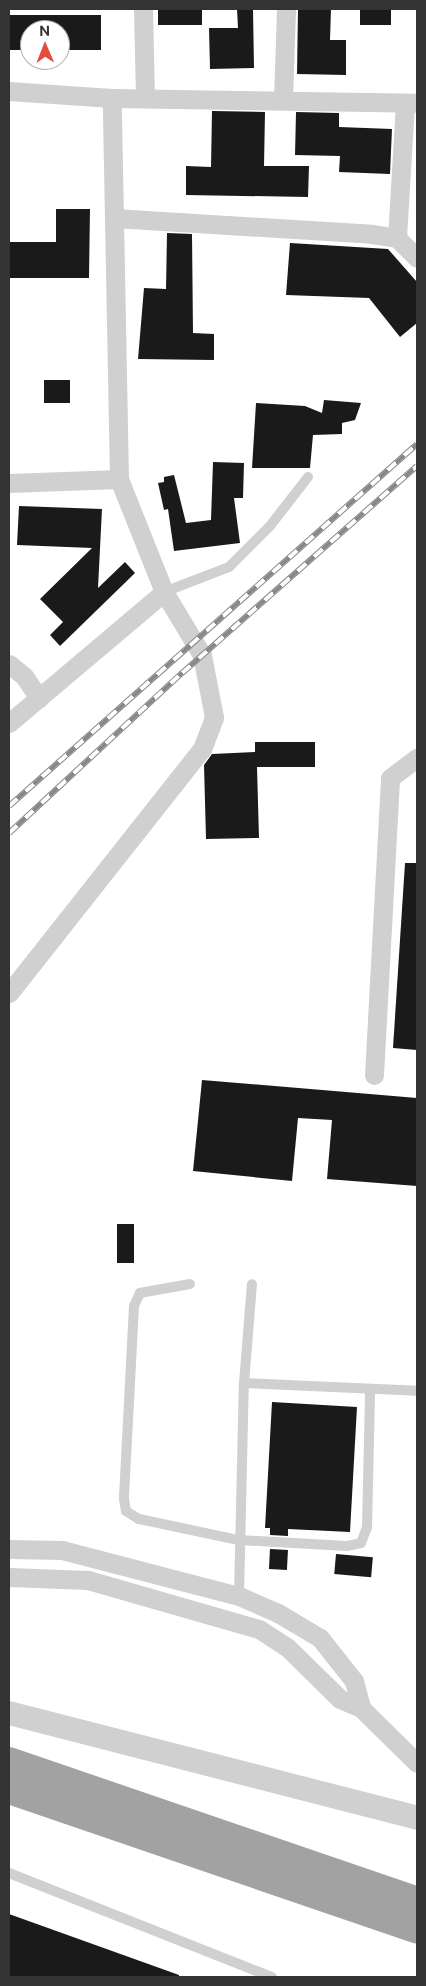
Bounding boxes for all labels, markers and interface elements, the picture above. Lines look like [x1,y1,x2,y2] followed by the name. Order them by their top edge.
[20,20,70,70] north arrow
[39,23,50,39] text: N

